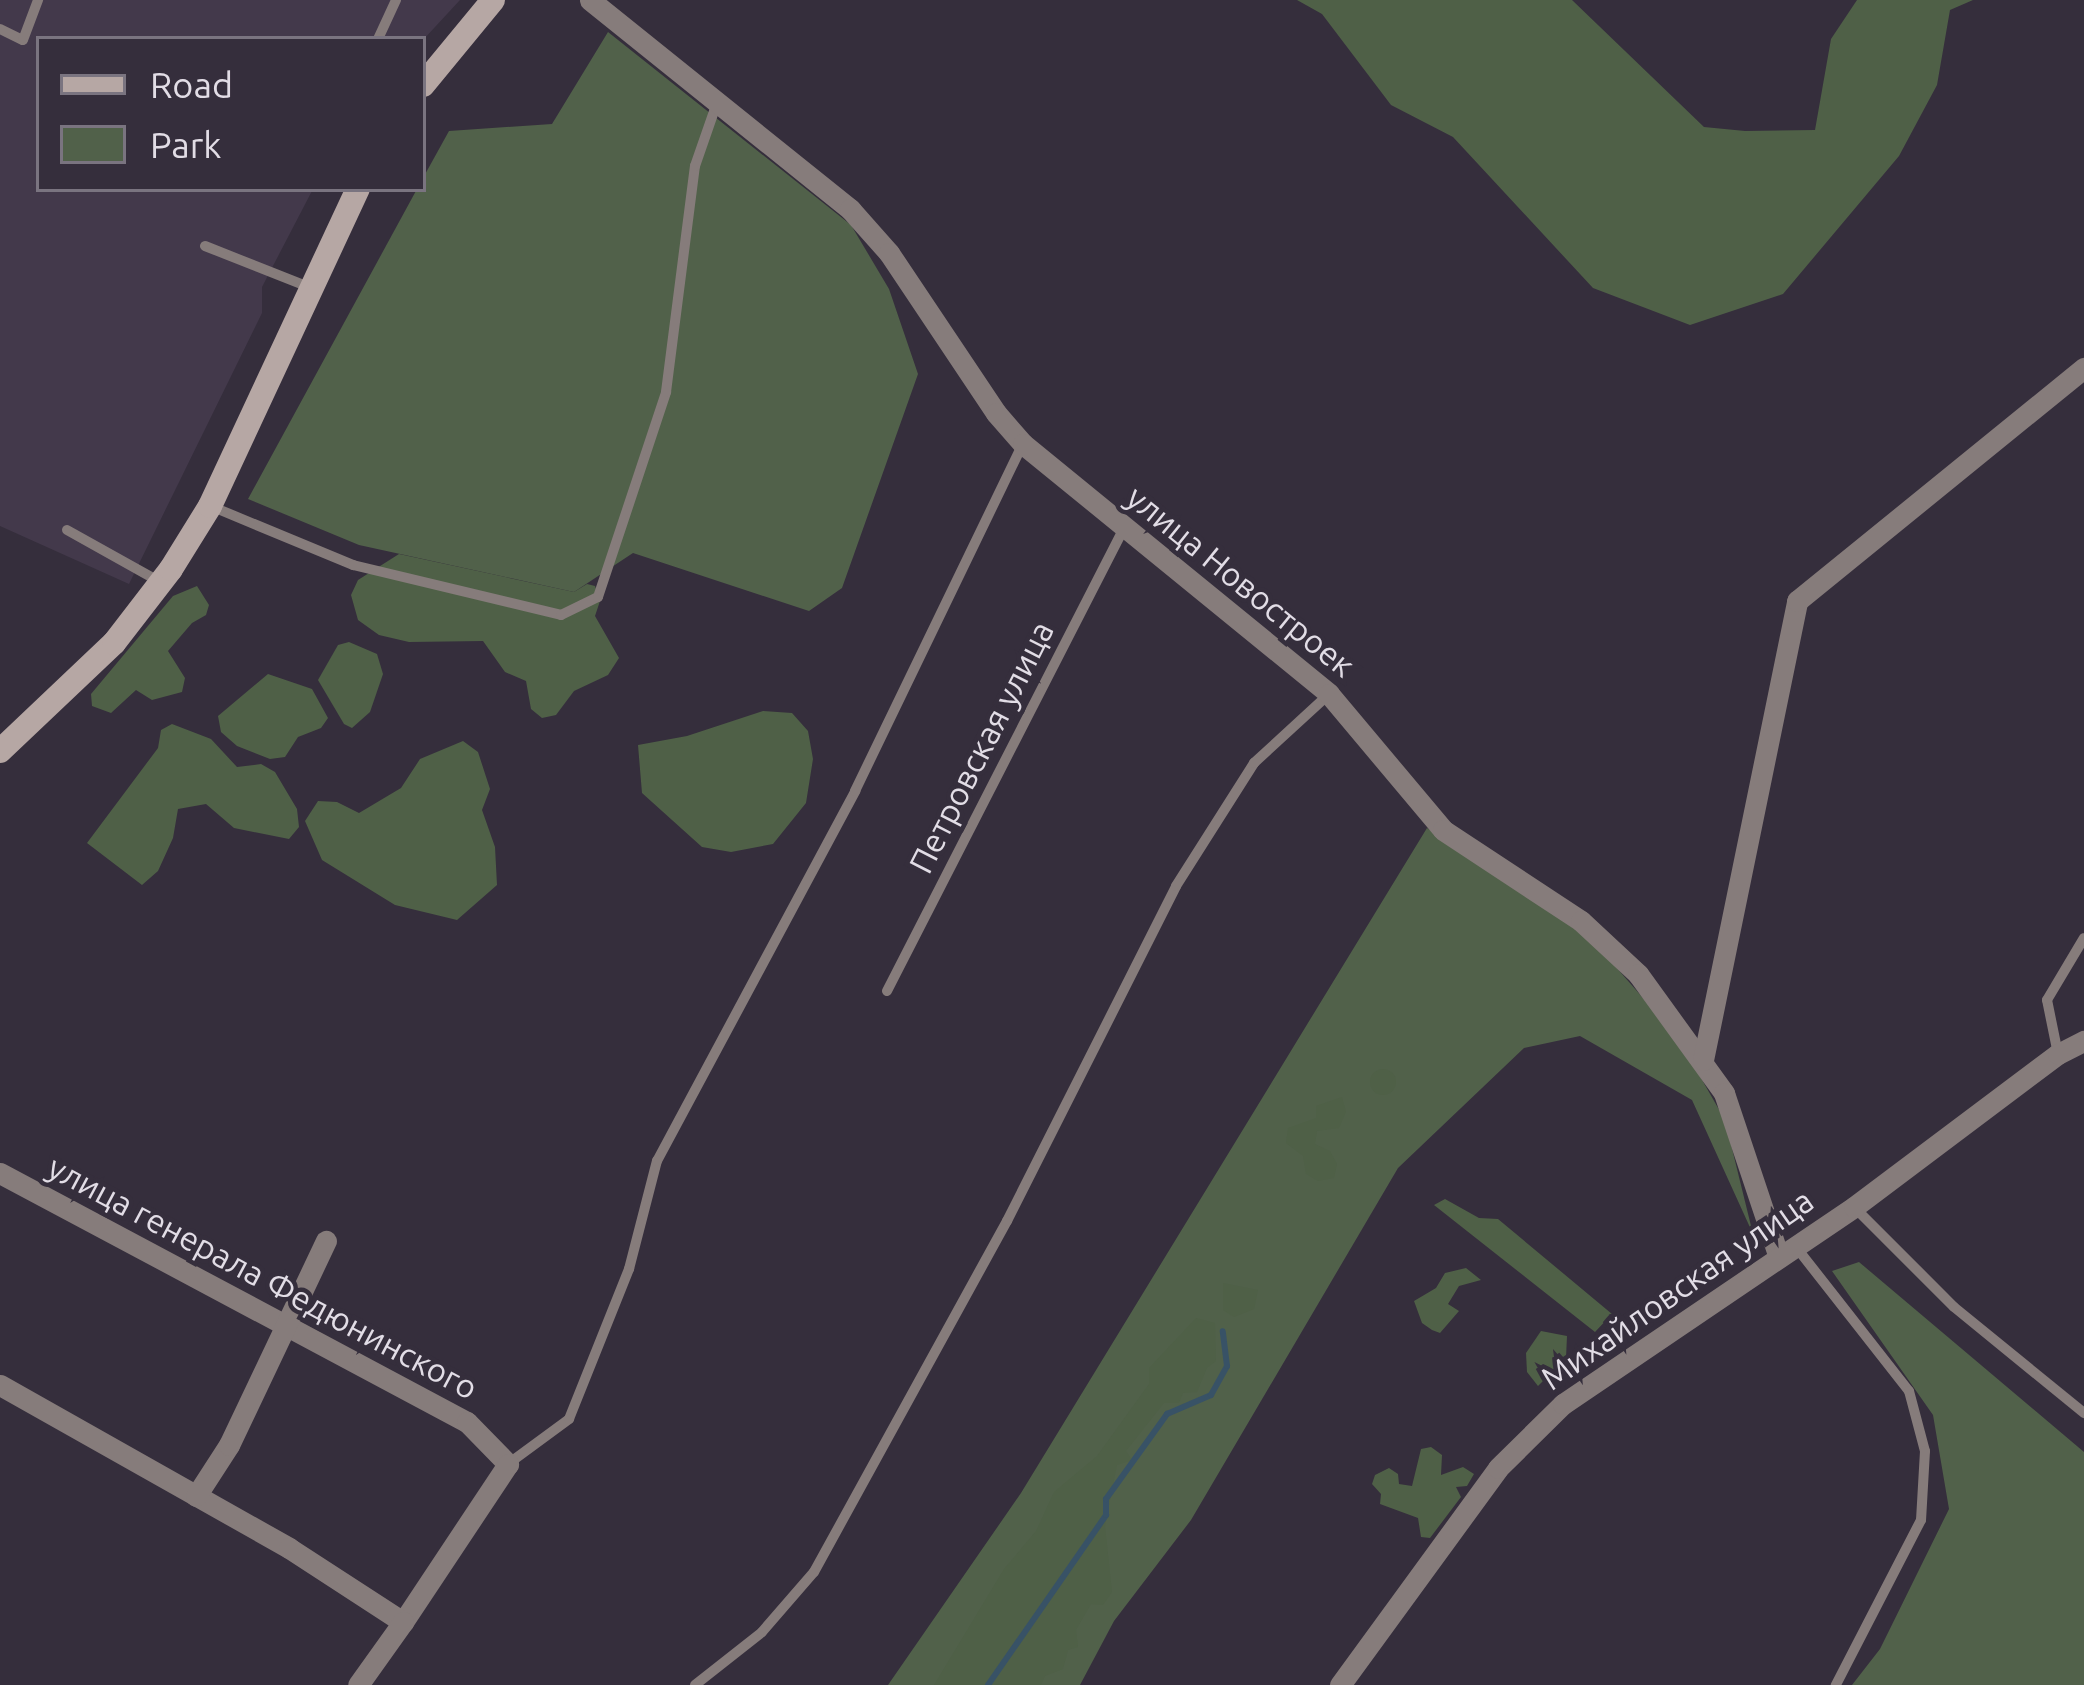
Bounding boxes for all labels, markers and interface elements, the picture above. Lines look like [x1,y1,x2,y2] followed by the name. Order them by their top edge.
[36,36,426,192] legend
[150,64,233,105] text: Road
[150,124,222,165] text: Park
[1119,477,1363,685] street label: улица Новостроек
[900,614,1062,880] street label: Петровская улица
[41,1147,485,1407] street label: улица генерала Федюнинского
[1533,1180,1821,1398] street label: Михайловская улица

